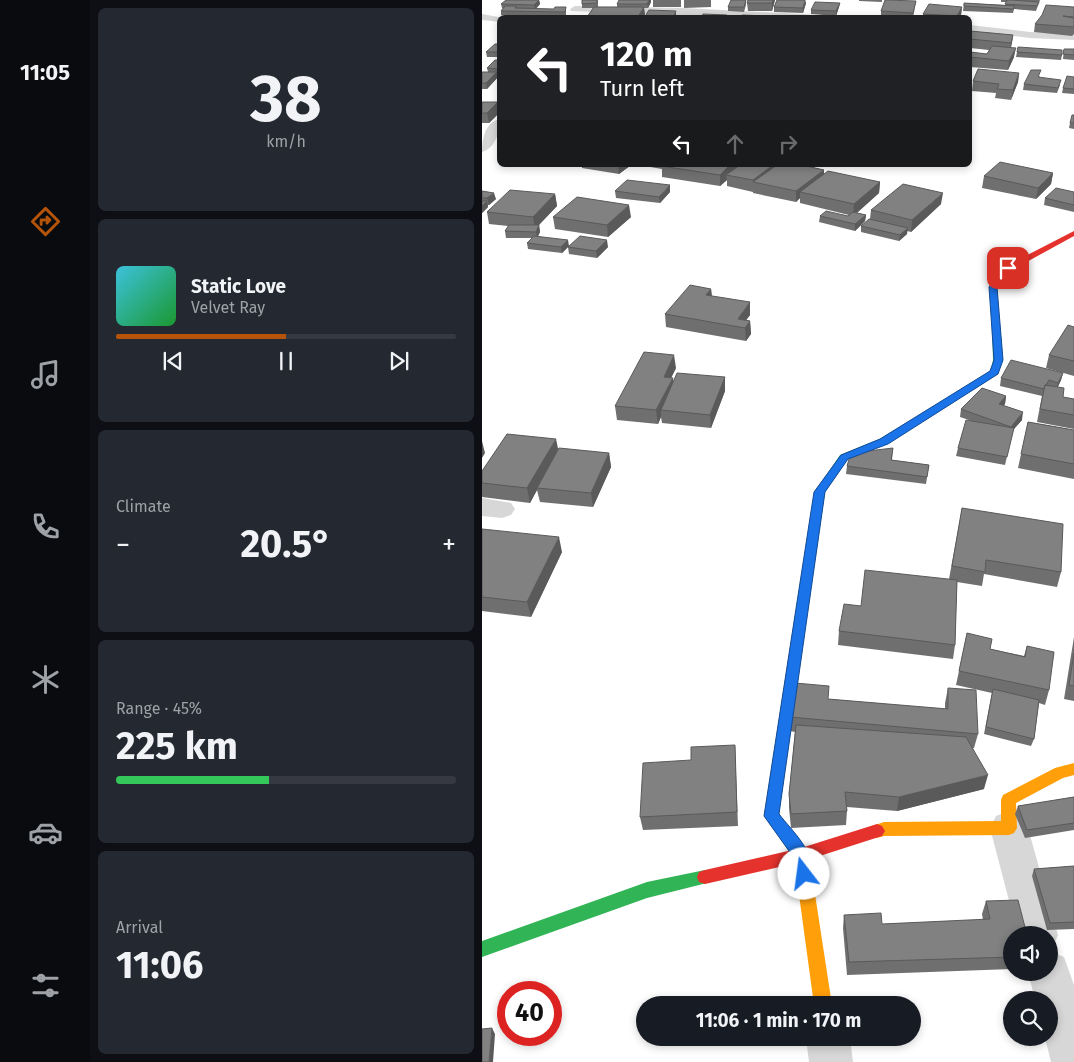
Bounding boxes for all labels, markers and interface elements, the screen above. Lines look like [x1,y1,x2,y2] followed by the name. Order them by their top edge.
[600,33,693,75] text: 120 m
[517,35,582,100] icon: left
[20,59,70,86] text: 11:05
[250,60,322,138] text: 38
[600,75,684,102] text: Turn left
[668,130,696,158] icon: left
[721,130,749,158] icon: ahead
[774,130,802,158] icon: right
[266,132,306,151] text: km/h
[28,204,63,239] icon: directions
[987,247,1029,289] pin
[994,254,1022,282] icon: arrive
[191,275,286,298] text: Static Love
[191,298,265,317] text: Velvet Ray
[159,347,187,375] icon: previous
[272,347,300,375] icon: pause
[385,347,413,375] icon: next
[28,357,63,392] icon: music
[116,497,171,516] text: Climate
[28,509,63,544] icon: phone
[240,521,332,567] text: 20.5°
[116,528,130,561] text: −
[442,528,456,561] text: +
[28,662,63,697] icon: climate
[116,699,202,718] text: Range · 45%
[116,723,238,769] text: 225 km
[28,815,63,850] icon: car
[777,847,829,899] position arrow
[116,918,163,937] text: Arrival
[1003,926,1058,1046] map controls
[1003,926,1058,981] button: sound
[116,942,203,988] text: 11:06
[28,968,63,1003] icon: filters
[497,981,562,1046] speed limit sign: 40
[1003,991,1058,1046] button: search
[696,1009,861,1032] text: 11:06 · 1 min · 170 m

